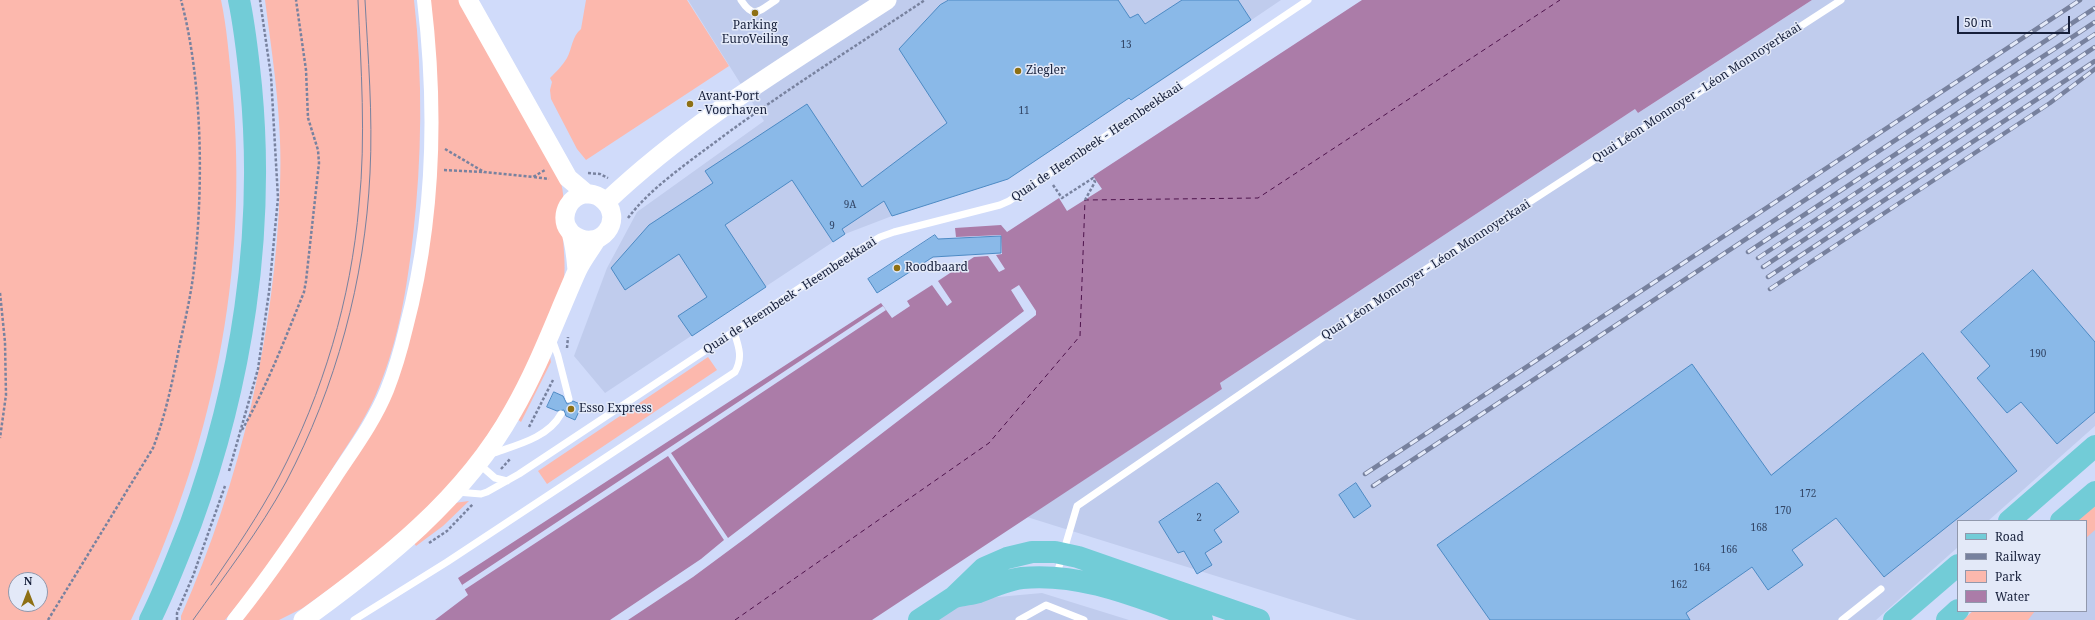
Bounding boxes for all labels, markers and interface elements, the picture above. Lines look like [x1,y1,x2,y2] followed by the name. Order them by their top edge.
[750,8,760,18] marker: Parking EuroVeiling
[1959,8,2072,34] scale bar
[1964,14,1992,31] text: 50 m
[722,19,788,47] place label: Parking EuroVeiling
[1590,20,1804,166] street label: Quai Léon Monnoyer - Léon Monnoyerkaai
[1120,39,1132,51] house number: 13
[1026,64,1066,78] place label: Ziegler
[1013,66,1023,76] marker: Ziegler
[1009,79,1185,205] street label: Quai de Heembeek - Heembeekkaai
[698,90,767,118] place label: Avant-Port - Voorhaven
[685,99,695,109] marker: Avant-Port - Voorhaven
[1018,105,1030,117] house number: 11
[1319,197,1533,343] street label: Quai Léon Monnoyer - Léon Monnoyerkaai
[844,199,856,211] house number: 9A
[829,220,835,232] house number: 9
[701,235,879,357] street label: Quai de Heembeek - Heembeekkaai
[905,261,968,275] place label: Roodbaard
[892,263,902,273] marker: Roodbaard
[2030,348,2046,360] house number: 190
[579,402,652,416] place label: Esso Express
[566,404,576,414] marker: Esso Express
[1800,488,1816,500] house number: 172
[1775,505,1791,517] house number: 170
[1196,512,1202,524] house number: 2
[1957,520,2087,612] legend
[1751,522,1767,534] house number: 168
[1995,528,2024,545] text: Road
[1721,544,1737,556] house number: 166
[1995,548,2041,565] text: Railway
[1694,562,1710,574] house number: 164
[1995,568,2022,585] text: Park
[8,572,48,612] north arrow
[24,573,32,588] text: N
[1671,579,1687,591] house number: 162
[1995,588,2030,605] text: Water

